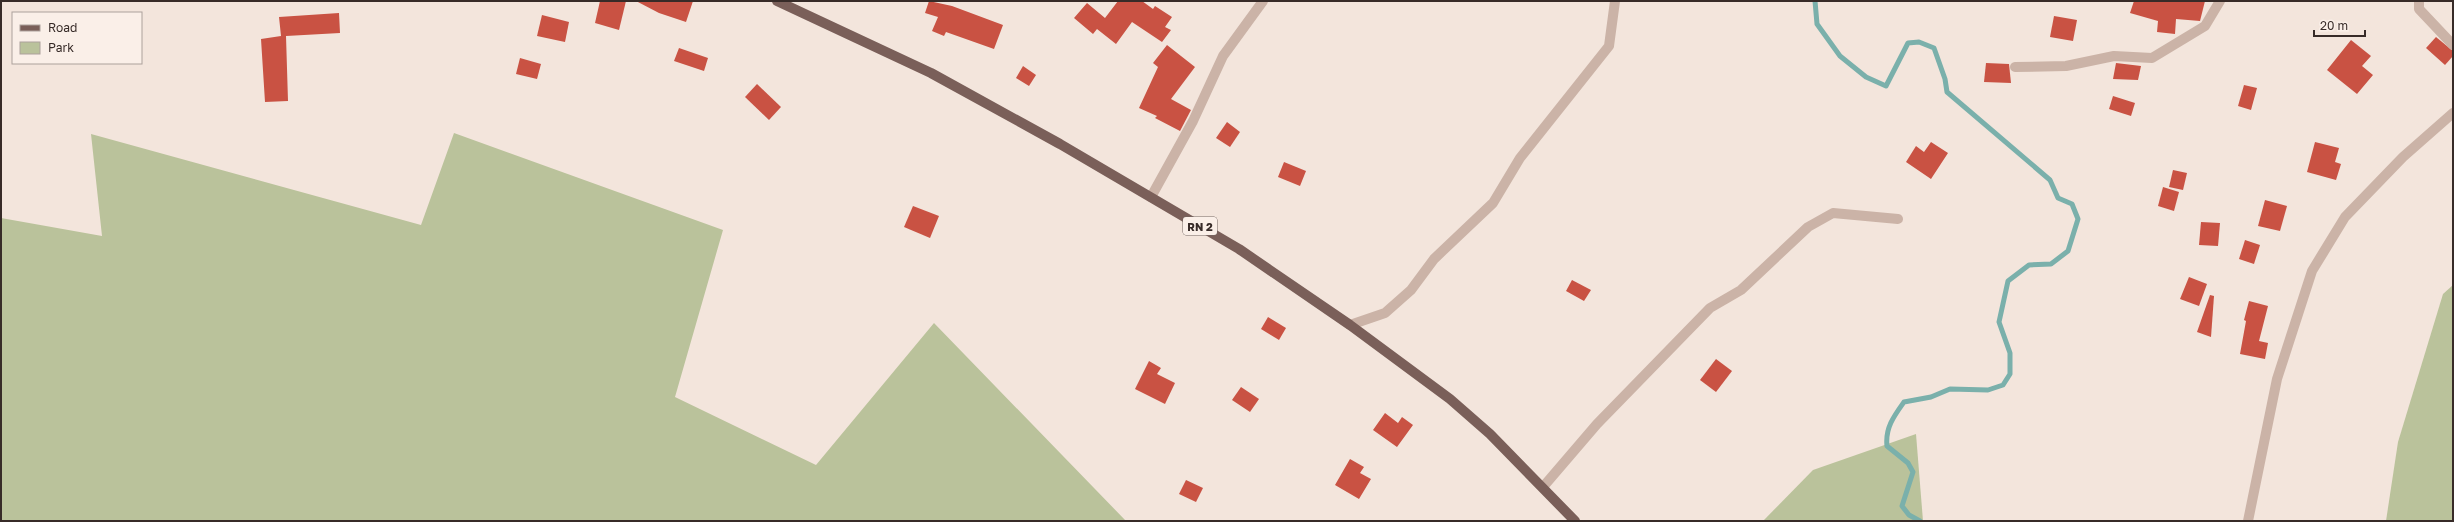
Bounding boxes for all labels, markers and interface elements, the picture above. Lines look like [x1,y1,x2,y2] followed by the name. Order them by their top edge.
[12,12,142,64] legend
[2314,12,2365,38] scale bar
[2320,18,2348,33] text: 20 m
[48,20,77,35] text: Road
[48,40,74,55] text: Park
[1183,217,1217,235] road number: RN 2

